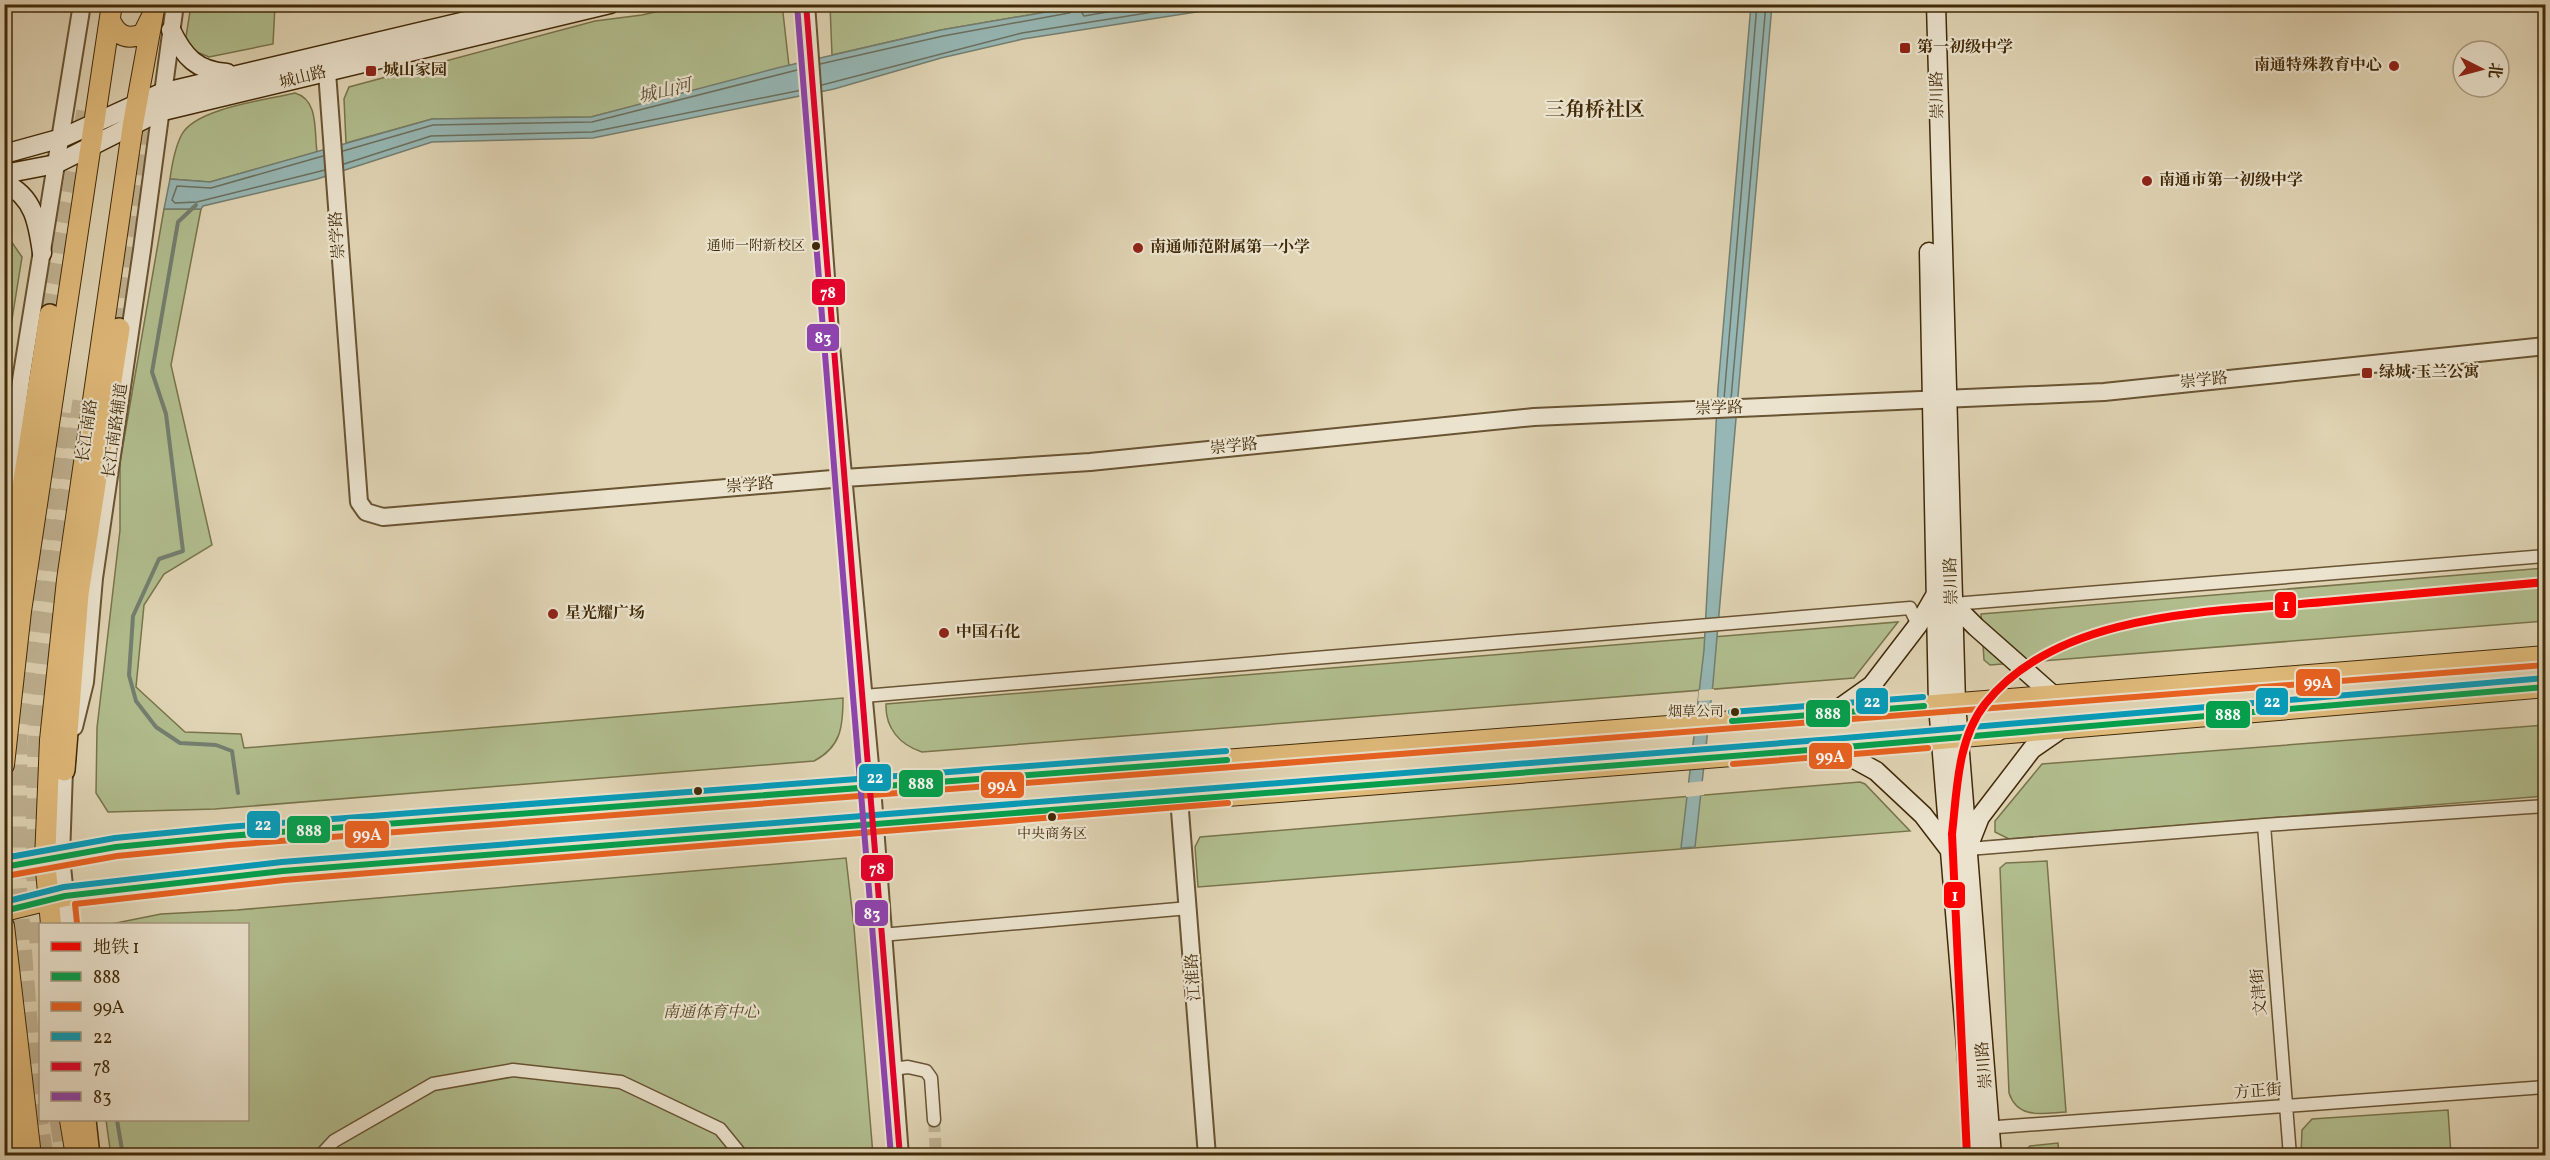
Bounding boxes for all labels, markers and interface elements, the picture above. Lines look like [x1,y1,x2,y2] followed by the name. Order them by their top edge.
[1917,37,2013,59] place label: 第一初级中学
[2451,39,2511,99] north arrow
[1898,41,1912,55] marker: 第一初级中学
[2254,55,2382,77] place label: 南通特殊教育中心
[2387,59,2401,73] marker: 南通特殊教育中心
[383,60,447,82] place label: 城山家园
[2482,61,2506,79] text: 北
[277,62,329,94] street label: 城山路
[364,64,378,78] marker: 城山家园
[1927,71,1949,119] street label: 崇川路
[636,73,697,110] water label: 城山河
[1545,97,1645,125] district label: 三角桥社区
[2159,170,2303,192] place label: 南通市第一初级中学
[2140,174,2154,188] marker: 南通市第一初级中学
[325,210,351,260] street label: 崇学路
[707,237,805,256] place label: 通师一附新校区
[1150,237,1310,259] place label: 南通师范附属第一小学
[810,240,822,252] marker: 通师一附新校区
[1131,241,1145,255] marker: 南通师范附属第一小学
[811,278,846,306] line badge: 78
[820,283,836,305] text: 78
[806,323,840,352] line badge: 83
[815,328,831,350] text: 83
[2379,362,2480,384] place label: 绿城·玉兰公寓
[2360,366,2374,380] marker: 绿城·玉兰公寓
[2179,368,2229,394] street label: 崇学路
[98,382,134,480] street label: 长江南路辅道
[1695,397,1743,421] street label: 崇学路
[73,398,103,464] street label: 长江南路
[1209,434,1259,460] street label: 崇学路
[725,473,775,499] street label: 崇学路
[1940,557,1964,605] street label: 崇川路
[2274,591,2297,619] line badge: 1
[2283,596,2289,618] text: 1
[565,603,645,625] place label: 星光耀广场
[546,607,560,621] marker: 星光耀广场
[956,622,1020,644] place label: 中国石化
[937,626,951,640] marker: 中国石化
[2295,668,2341,697] line badge: 99A
[2303,673,2333,695] text: 99A
[1855,687,1889,715] line badge: 22
[2255,687,2289,716] line badge: 22
[1864,692,1880,714] text: 22
[2264,692,2280,714] text: 22
[1805,699,1851,728] line badge: 888
[2205,700,2251,729] line badge: 888
[1668,703,1724,722] place label: 烟草公司
[1815,704,1841,726] text: 888
[2215,705,2241,727] text: 888
[1729,706,1741,718] marker: 烟草公司
[1808,742,1853,770] line badge: 99A
[1815,747,1845,769] text: 99A
[858,763,892,792] line badge: 22
[867,768,883,790] text: 22
[898,769,944,798] line badge: 888
[980,771,1025,799] line badge: 99A
[908,774,934,796] text: 888
[987,776,1017,798] text: 99A
[692,785,704,797] unlabelled marker
[246,810,281,839] line badge: 22
[1046,811,1058,823] marker: 中央商务区
[255,815,271,837] text: 22
[286,815,331,844] line badge: 888
[344,820,390,849] line badge: 99A
[296,821,322,843] text: 888
[352,825,382,847] text: 99A
[1017,825,1087,844] place label: 中央商务区
[860,854,894,882] line badge: 78
[869,859,885,881] text: 78
[1943,881,1966,909] line badge: 1
[1952,886,1958,908] text: 1
[854,899,889,927] line badge: 83
[864,904,880,926] text: 83
[39,923,249,1121] legend
[93,936,140,961] text: 地铁 1
[1181,952,1207,1002] street label: 江淮路
[93,966,120,991] text: 888
[2247,967,2273,1017] street label: 文津街
[93,996,125,1021] text: 99A
[663,1002,760,1024] park label: 南通体育中心
[93,1026,112,1051] text: 22
[1972,1040,1998,1090] street label: 崇川路
[93,1056,110,1081] text: 78
[2233,1079,2283,1105] street label: 方正街
[93,1086,111,1111] text: 83

